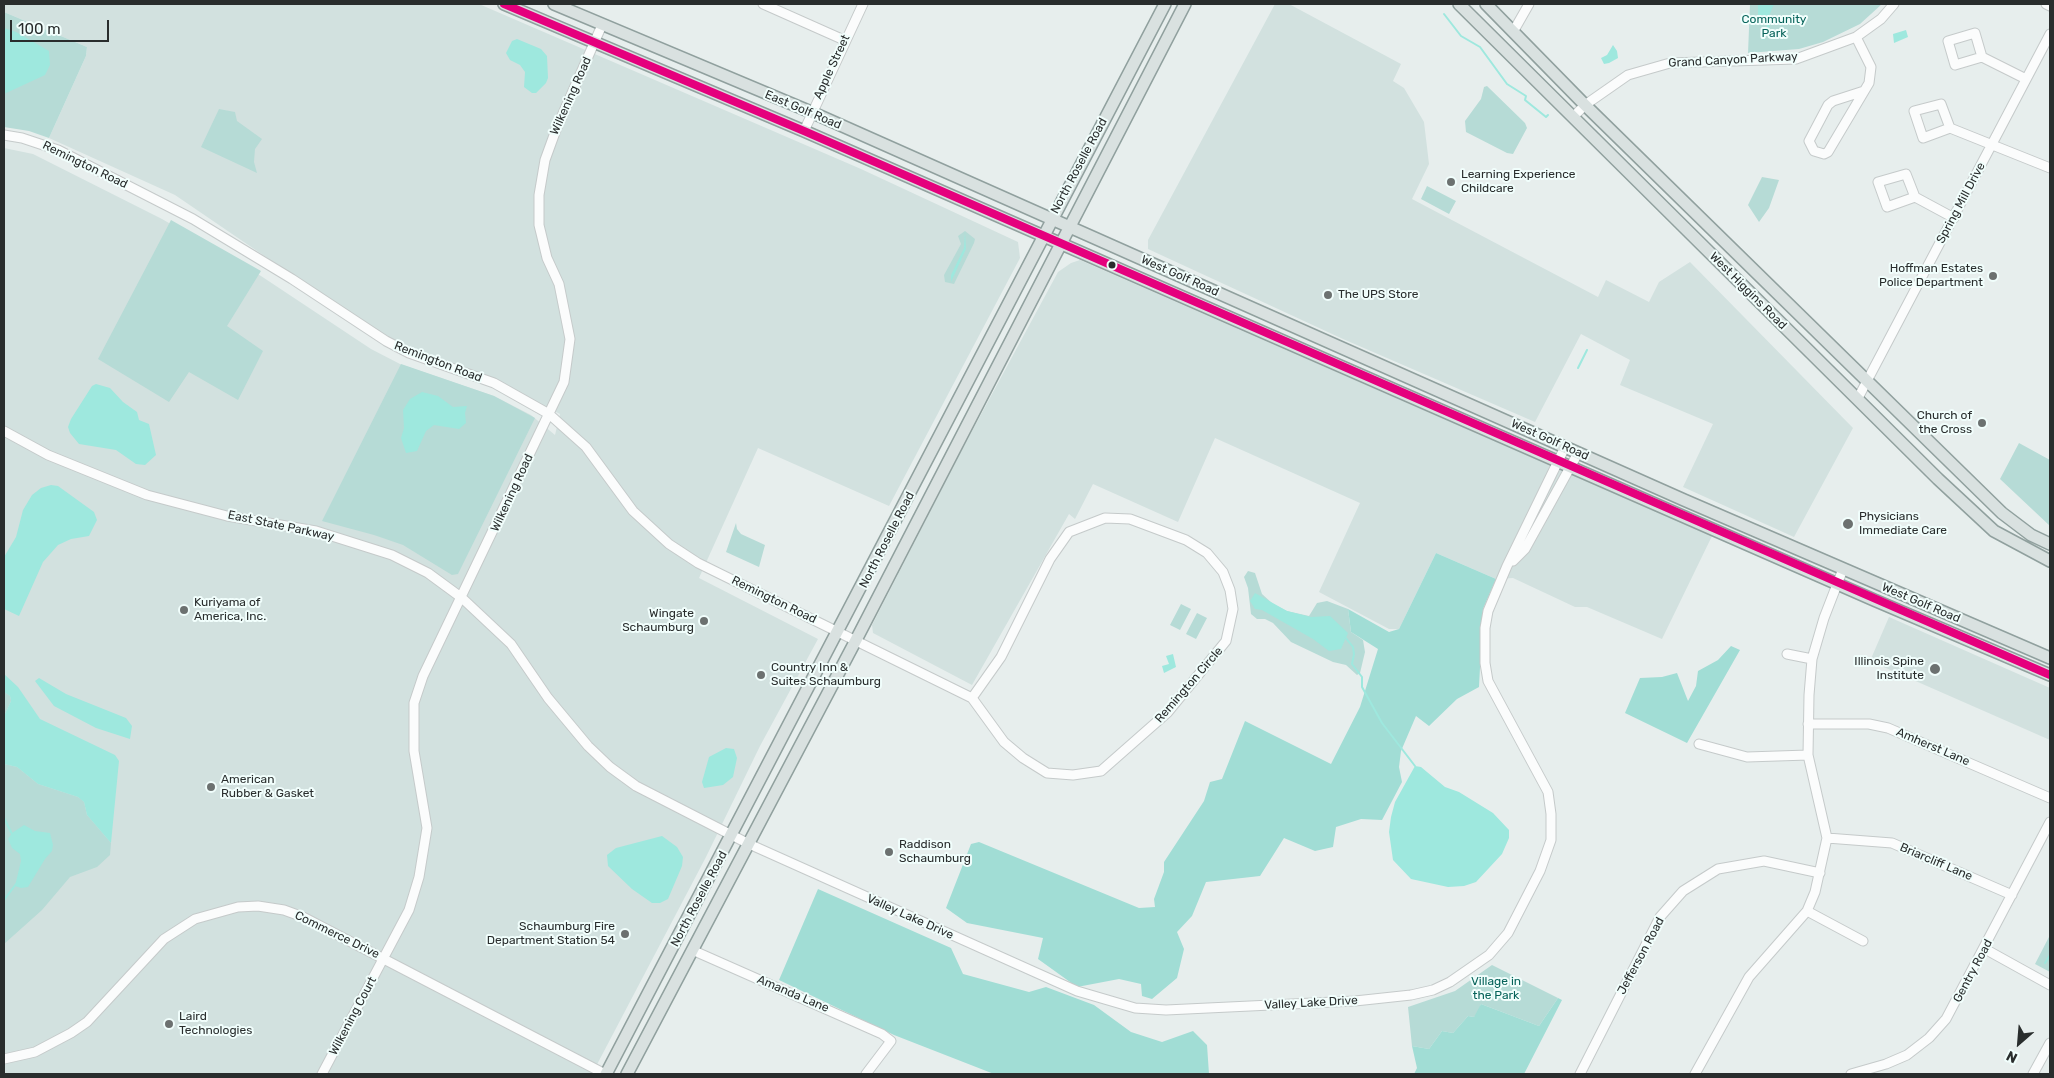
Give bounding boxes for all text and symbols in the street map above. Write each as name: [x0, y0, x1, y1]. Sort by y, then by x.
scale bar: [12, 10, 111, 42]
park label: Community Park: [1742, 13, 1806, 41]
text: 100 m: [18, 20, 60, 38]
street label: Apple Street: [811, 32, 853, 102]
street label: Grand Canyon Parkway: [1668, 49, 1798, 71]
street label: Wilkening Road: [547, 55, 595, 137]
street label: East Golf Road: [763, 87, 843, 133]
street label: North Roselle Road: [1048, 116, 1110, 216]
street label: Remington Road: [40, 138, 130, 192]
street label: Spring Mill Drive: [1934, 160, 1988, 246]
place label: Learning Experience Childcare: [1461, 168, 1575, 196]
marker: Learning Experience Childcare: [1445, 176, 1457, 188]
street label: West Higgins Road: [1706, 249, 1790, 333]
street label: West Golf Road: [1139, 252, 1221, 300]
unlabelled marker: [1107, 260, 1117, 270]
place label: Hoffman Estates Police Department: [1879, 262, 1983, 290]
marker: Hoffman Estates Police Department: [1987, 270, 1999, 282]
place label: The UPS Store: [1338, 288, 1418, 302]
marker: The UPS Store: [1322, 289, 1334, 301]
street label: Remington Road: [392, 339, 484, 385]
place label: Church of the Cross: [1917, 409, 1972, 437]
street label: West Golf Road: [1509, 416, 1591, 464]
marker: Church of the Cross: [1976, 417, 1988, 429]
street label: Wilkening Road: [488, 452, 536, 534]
street label: North Roselle Road: [856, 489, 918, 591]
street label: East State Parkway: [227, 508, 335, 544]
place label: Physicians Immediate Care: [1859, 510, 1947, 538]
marker: Physicians Immediate Care: [1841, 517, 1855, 531]
street label: Remington Road: [729, 573, 819, 627]
street label: West Golf Road: [1880, 580, 1962, 626]
place label: Kuriyama of America, Inc.: [194, 596, 266, 624]
marker: Kuriyama of America, Inc.: [178, 604, 190, 616]
place label: Wingate Schaumburg: [622, 607, 694, 635]
marker: Wingate Schaumburg: [698, 615, 710, 627]
street label: Remington Circle: [1152, 644, 1226, 726]
place label: Illinois Spine Institute: [1854, 655, 1924, 683]
place label: Country Inn & Suites Schaumburg: [771, 661, 881, 689]
marker: Illinois Spine Institute: [1928, 662, 1942, 676]
marker: Country Inn & Suites Schaumburg: [755, 669, 767, 681]
street label: Amherst Lane: [1894, 725, 1972, 769]
place label: American Rubber & Gasket: [221, 773, 314, 801]
marker: American Rubber & Gasket: [205, 781, 217, 793]
place label: Raddison Schaumburg: [899, 838, 971, 866]
street label: Briarcliff Lane: [1897, 840, 1975, 884]
marker: Raddison Schaumburg: [883, 846, 895, 858]
street label: North Roselle Road: [668, 849, 730, 949]
street label: Valley Lake Drive: [864, 891, 956, 943]
street label: Commerce Drive: [292, 908, 382, 962]
street label: Jefferson Road: [1615, 915, 1667, 997]
place label: Schaumburg Fire Department Station 54: [487, 920, 615, 948]
marker: Schaumburg Fire Department Station 54: [619, 928, 631, 940]
street label: Gentry Road: [1950, 937, 1996, 1005]
street label: Amanda Lane: [755, 972, 831, 1016]
street label: Wilkening Court: [326, 974, 380, 1058]
park label: Village in the Park: [1471, 975, 1521, 1003]
street label: Valley Lake Drive: [1264, 993, 1358, 1013]
place label: Laird Technologies: [179, 1010, 252, 1038]
marker: Laird Technologies: [163, 1018, 175, 1030]
north arrow: [1994, 1018, 2044, 1068]
text: N: [2004, 1047, 2020, 1067]

